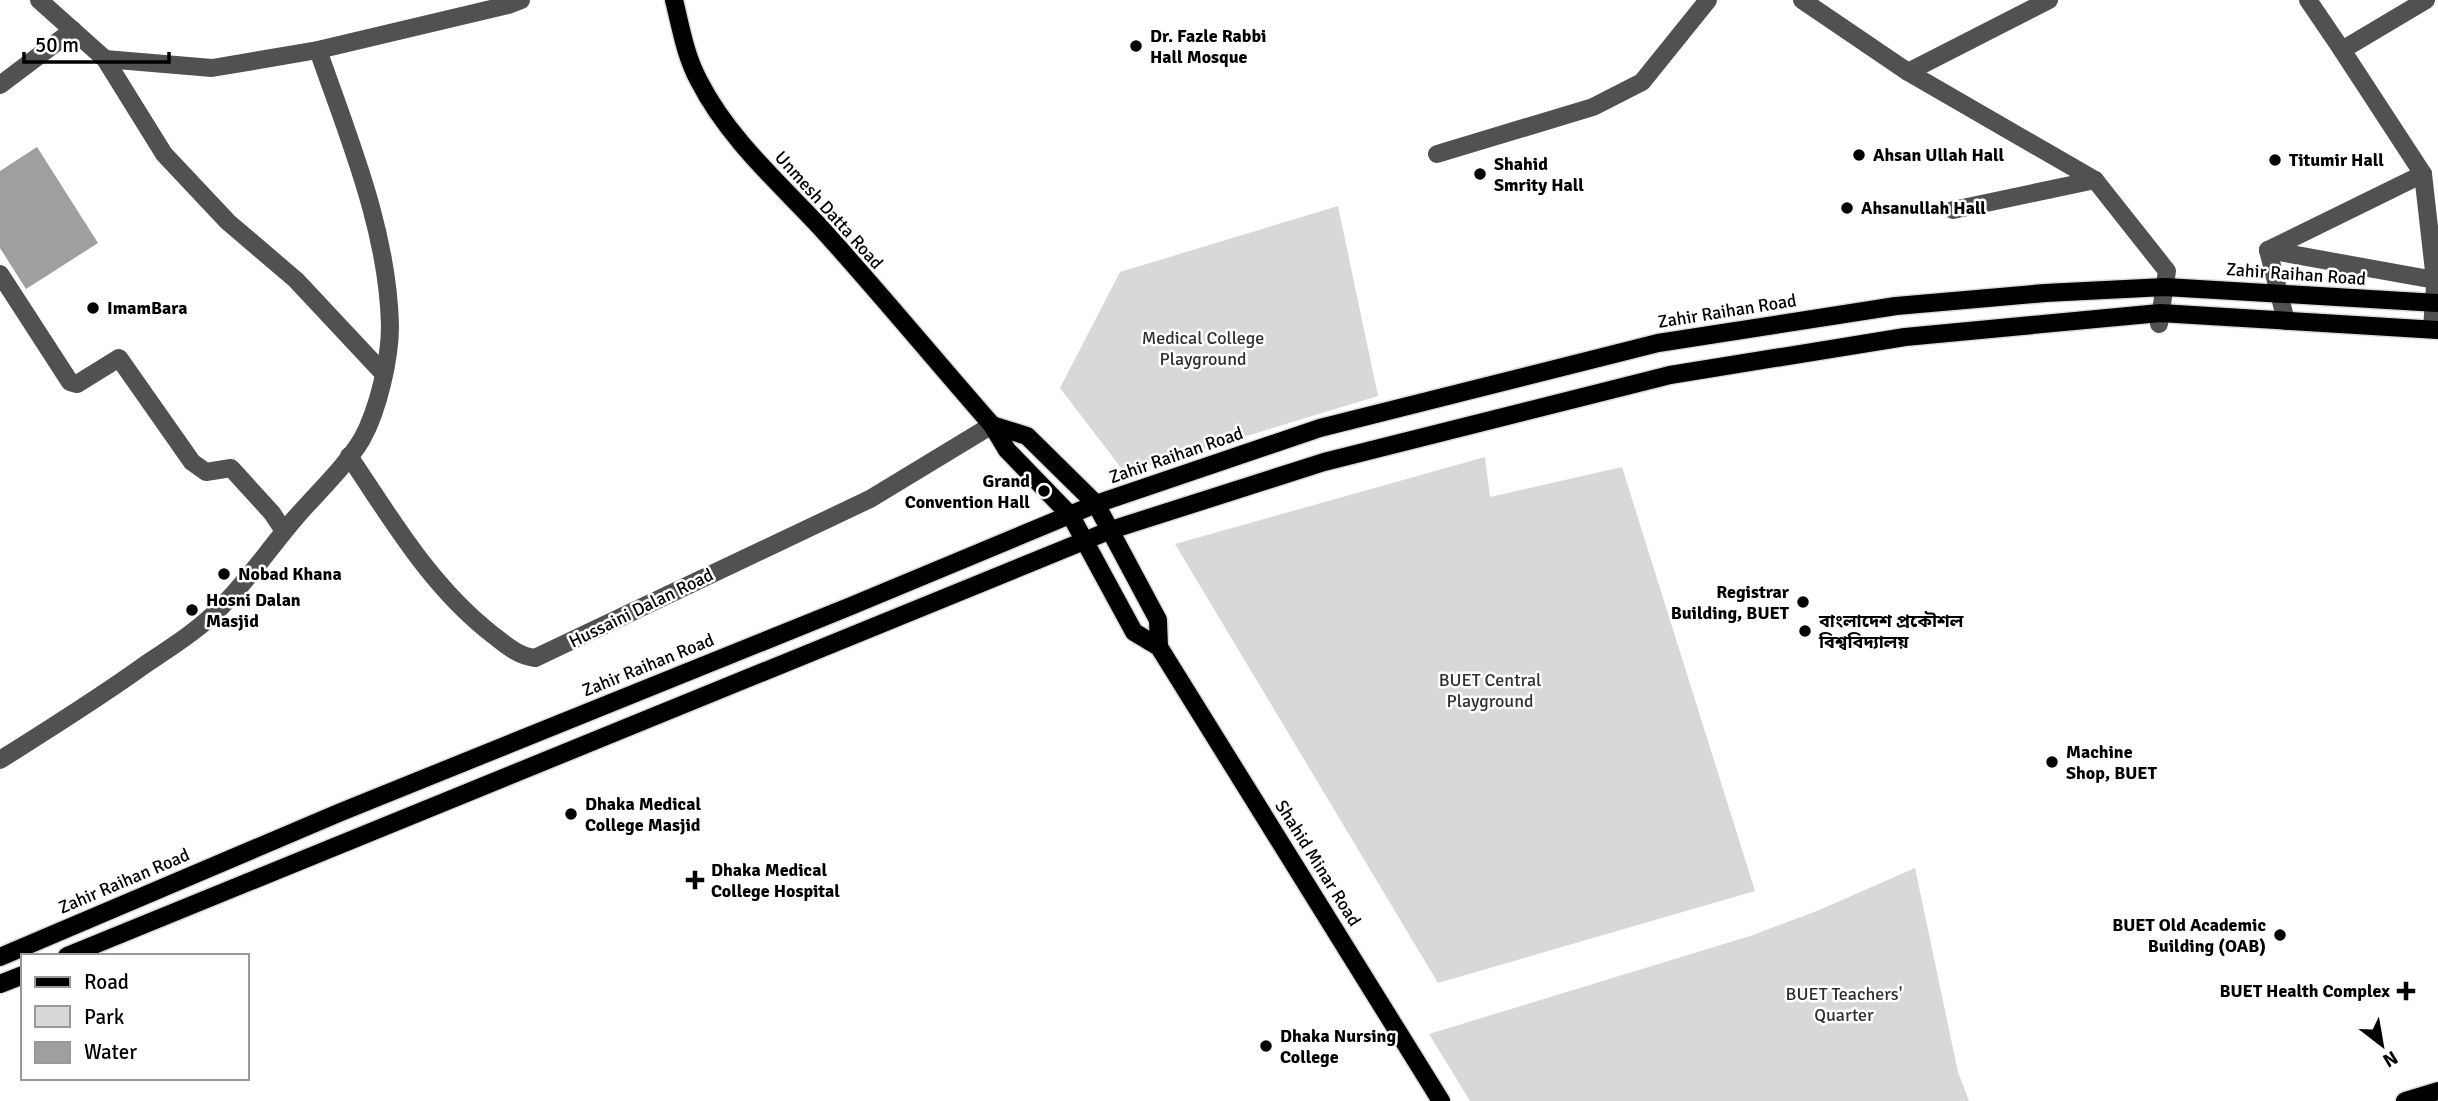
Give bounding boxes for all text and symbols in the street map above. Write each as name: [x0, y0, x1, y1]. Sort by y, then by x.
scale bar: [24, 21, 170, 65]
place label: Dr. Fazle Rabbi Hall Mosque: [1150, 25, 1266, 68]
text: 50 m: [35, 32, 79, 58]
marker: Dr. Fazle Rabbi Hall Mosque: [1128, 38, 1144, 54]
place label: Ahsan Ullah Hall: [1873, 144, 2005, 166]
street label: Unmesh Datta Road: [770, 146, 888, 274]
marker: Ahsan Ullah Hall: [1851, 147, 1867, 163]
place label: Titumir Hall: [2289, 149, 2384, 171]
marker: Titumir Hall: [2267, 152, 2283, 168]
place label: Shahid Smrity Hall: [1494, 153, 1584, 196]
marker: Shahid Smrity Hall: [1472, 166, 1488, 182]
place label: Ahsanullah Hall: [1861, 197, 1986, 219]
marker: Ahsanullah Hall: [1839, 200, 1855, 216]
street label: Zahir Raihan Road: [2225, 258, 2367, 290]
street label: Zahir Raihan Road: [1656, 289, 1798, 333]
place label: ImamBara: [107, 297, 188, 319]
marker: ImamBara: [85, 300, 101, 316]
park label: Medical College Playground: [1142, 327, 1264, 370]
street label: Zahir Raihan Road: [1106, 422, 1246, 488]
place label: Grand Convention Hall: [905, 470, 1030, 513]
marker: Grand Convention Hall: [1036, 483, 1052, 499]
place label: Nobad Khana: [238, 563, 342, 585]
street label: Hussaini Dalan Road: [565, 564, 717, 652]
marker: Nobad Khana: [216, 566, 232, 582]
place label: Registrar Building, BUET: [1671, 581, 1790, 624]
place label: Hosni Dalan Masjid: [206, 589, 301, 632]
marker: Registrar Building, BUET: [1795, 594, 1811, 610]
marker: Hosni Dalan Masjid: [184, 602, 200, 618]
place label: বাংলাদেশ প্রকৌশল বিশ্ববিদ্যালয়: [1818, 610, 1964, 653]
marker: বাংলাদেশ প্রকৌশল বিশ্ববিদ্যালয়: [1797, 623, 1813, 639]
street label: Zahir Raihan Road: [579, 629, 717, 701]
park label: BUET Central Playground: [1439, 669, 1541, 712]
place label: Machine Shop, BUET: [2066, 741, 2158, 784]
marker: Machine Shop, BUET: [2044, 754, 2060, 770]
place label: Dhaka Medical College Masjid: [585, 793, 701, 836]
street label: Shahid Minar Road: [1270, 796, 1366, 930]
marker: Dhaka Medical College Masjid: [563, 806, 579, 822]
street label: Zahir Raihan Road: [55, 843, 193, 919]
place label: Dhaka Medical College Hospital: [711, 859, 840, 902]
marker: Dhaka Medical College Hospital: [685, 870, 705, 890]
place label: BUET Old Academic Building (OAB): [2112, 914, 2266, 957]
marker: BUET Old Academic Building (OAB): [2272, 927, 2288, 943]
legend: [21, 954, 248, 1080]
text: Road: [84, 969, 129, 995]
place label: BUET Health Complex: [2219, 980, 2390, 1002]
marker: BUET Health Complex: [2396, 981, 2416, 1001]
park label: BUET Teachers' Quarter: [1786, 983, 1902, 1026]
text: Park: [84, 1004, 125, 1030]
north arrow: [2347, 1010, 2417, 1080]
place label: Dhaka Nursing College: [1280, 1025, 1396, 1068]
marker: Dhaka Nursing College: [1258, 1038, 1274, 1054]
text: Water: [84, 1039, 137, 1065]
text: N: [2378, 1045, 2402, 1072]

